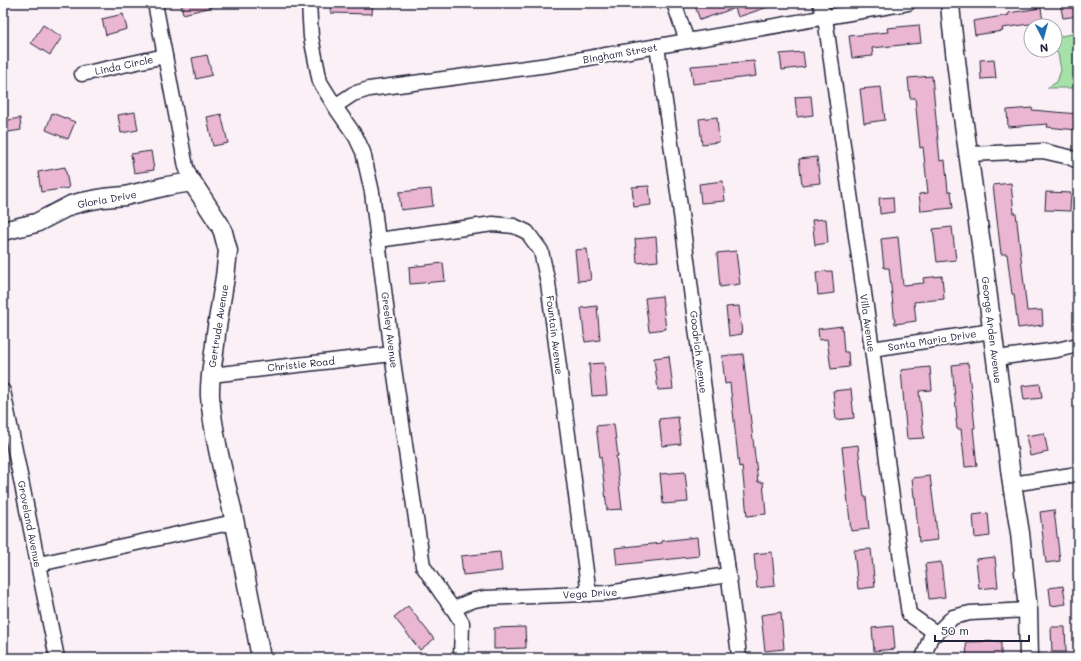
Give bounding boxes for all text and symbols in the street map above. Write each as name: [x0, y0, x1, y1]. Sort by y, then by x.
north arrow: [1023, 18, 1063, 58]
street label: Bingham Street: [582, 40, 658, 66]
text: N: [1039, 41, 1049, 56]
street label: Linda Circle: [93, 52, 155, 78]
street label: Gloria Drive: [76, 187, 138, 211]
street label: George Arden Avenue: [978, 276, 1006, 384]
street label: Gertrude Avenue: [205, 283, 231, 369]
street label: Greeley Avenue: [378, 291, 402, 369]
street label: Villa Avenue: [857, 293, 879, 353]
street label: Fountain Avenue: [543, 295, 567, 375]
street label: Goodrich Avenue: [687, 310, 711, 394]
street label: Santa Maria Drive: [887, 326, 977, 354]
street label: Christie Road: [267, 354, 335, 374]
street label: Groveland Avenue: [15, 479, 45, 569]
street label: Vega Drive: [563, 585, 617, 601]
scale bar: [935, 617, 1029, 643]
text: 50 m: [941, 622, 969, 638]

